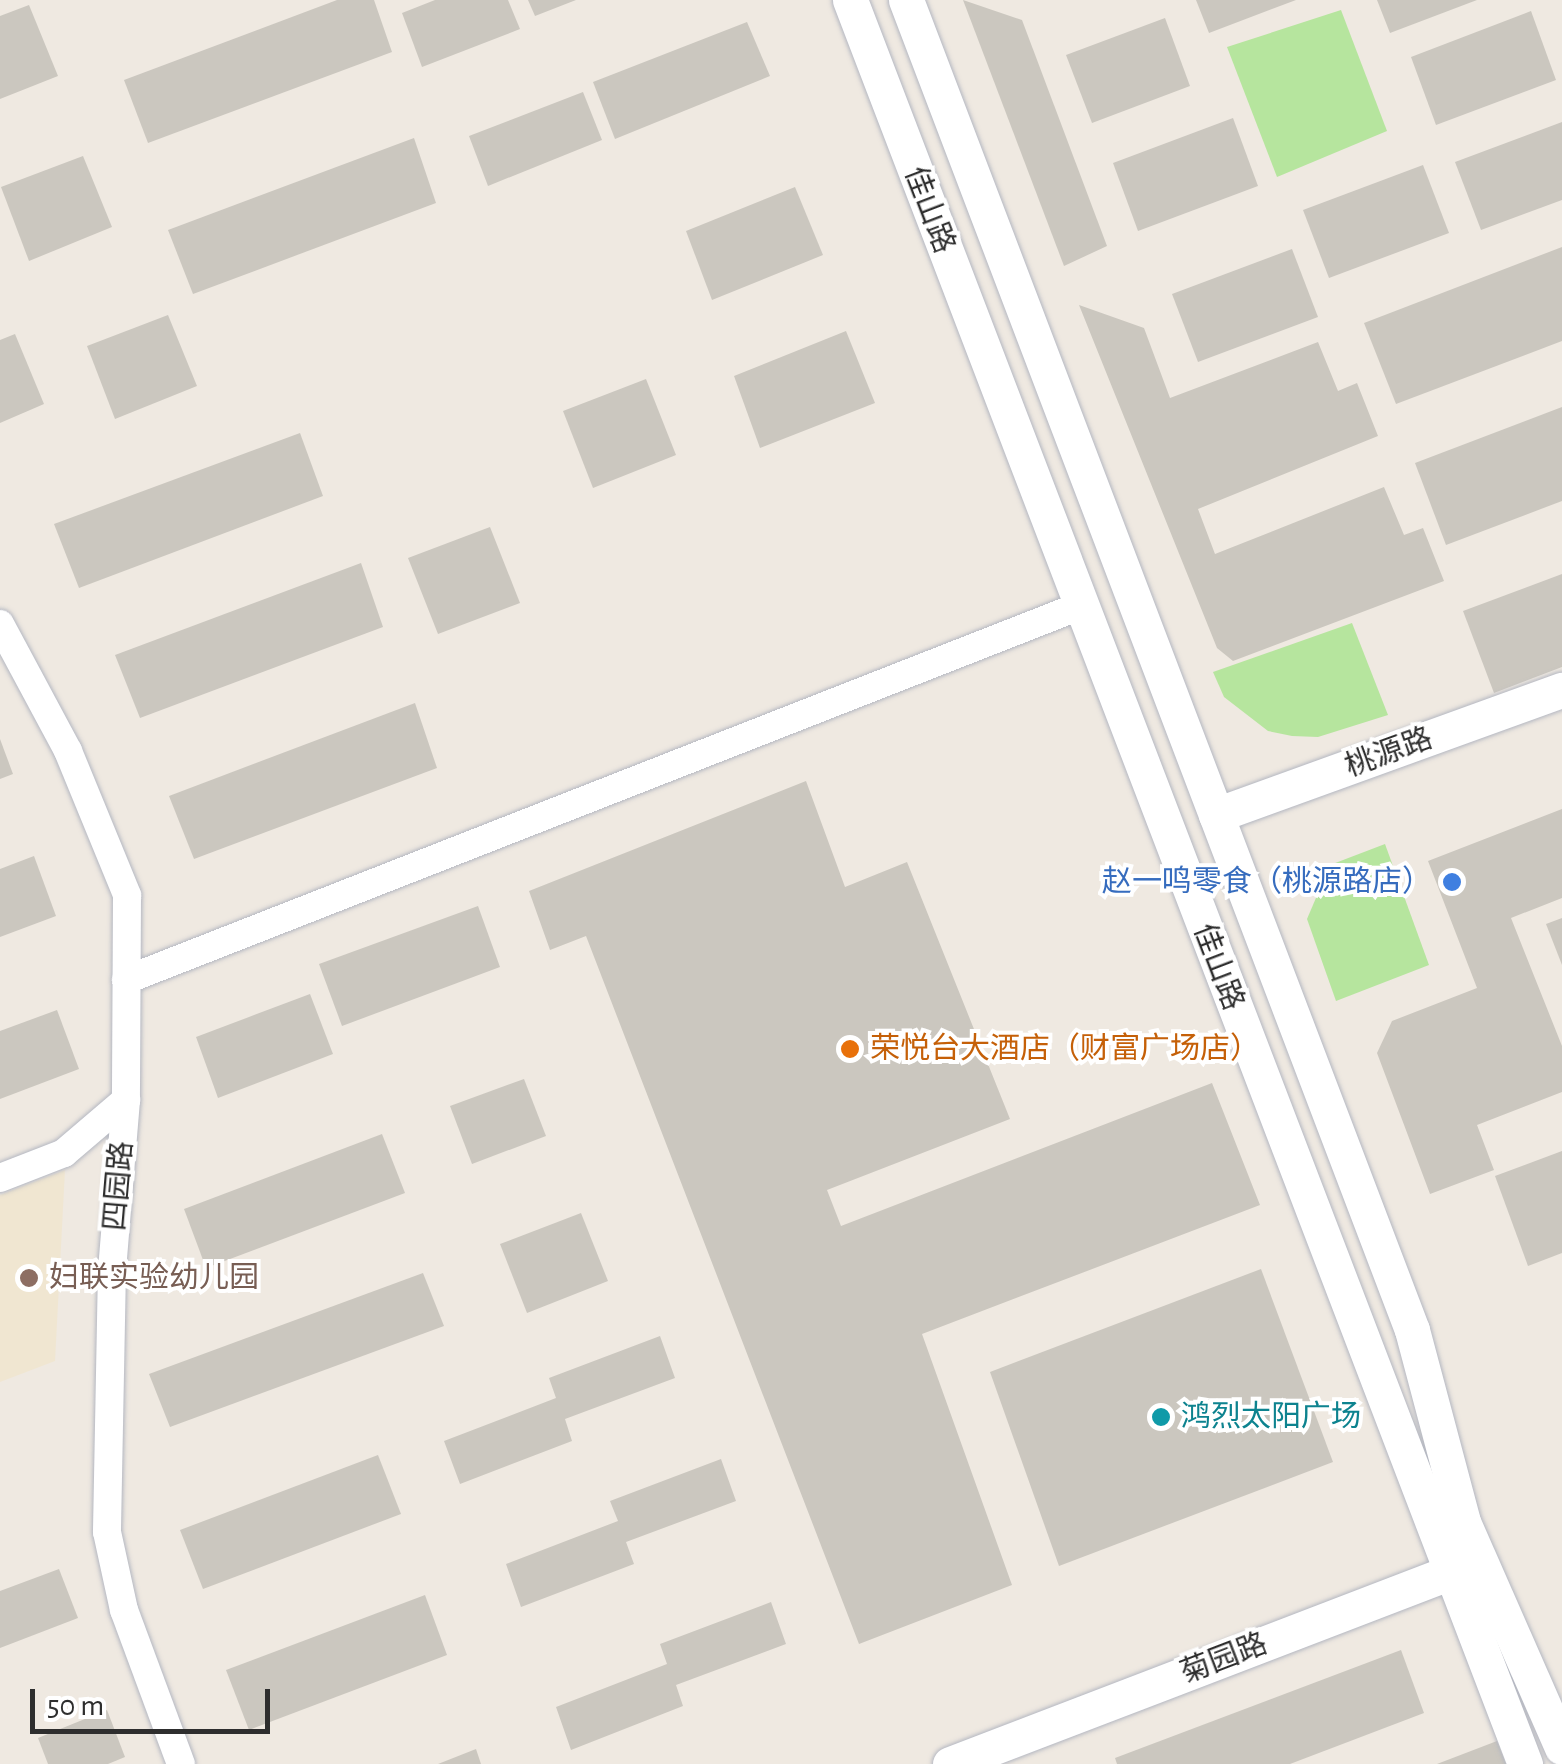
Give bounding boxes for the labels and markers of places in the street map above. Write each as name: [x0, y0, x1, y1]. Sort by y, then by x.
place label: 赵一鸣零食（桃源路店）: [1102, 864, 1432, 900]
marker: 赵一鸣零食（桃源路店）: [1441, 871, 1463, 893]
place label: 荣悦台大酒店（财富广场店）: [870, 1031, 1260, 1067]
marker: 荣悦台大酒店（财富广场店）: [839, 1038, 861, 1060]
place label: 妇联实验幼儿园: [49, 1260, 259, 1296]
marker: 妇联实验幼儿园: [18, 1267, 40, 1289]
place label: 鸿烈太阳广场: [1181, 1399, 1361, 1435]
marker: 鸿烈太阳广场: [1150, 1406, 1172, 1428]

